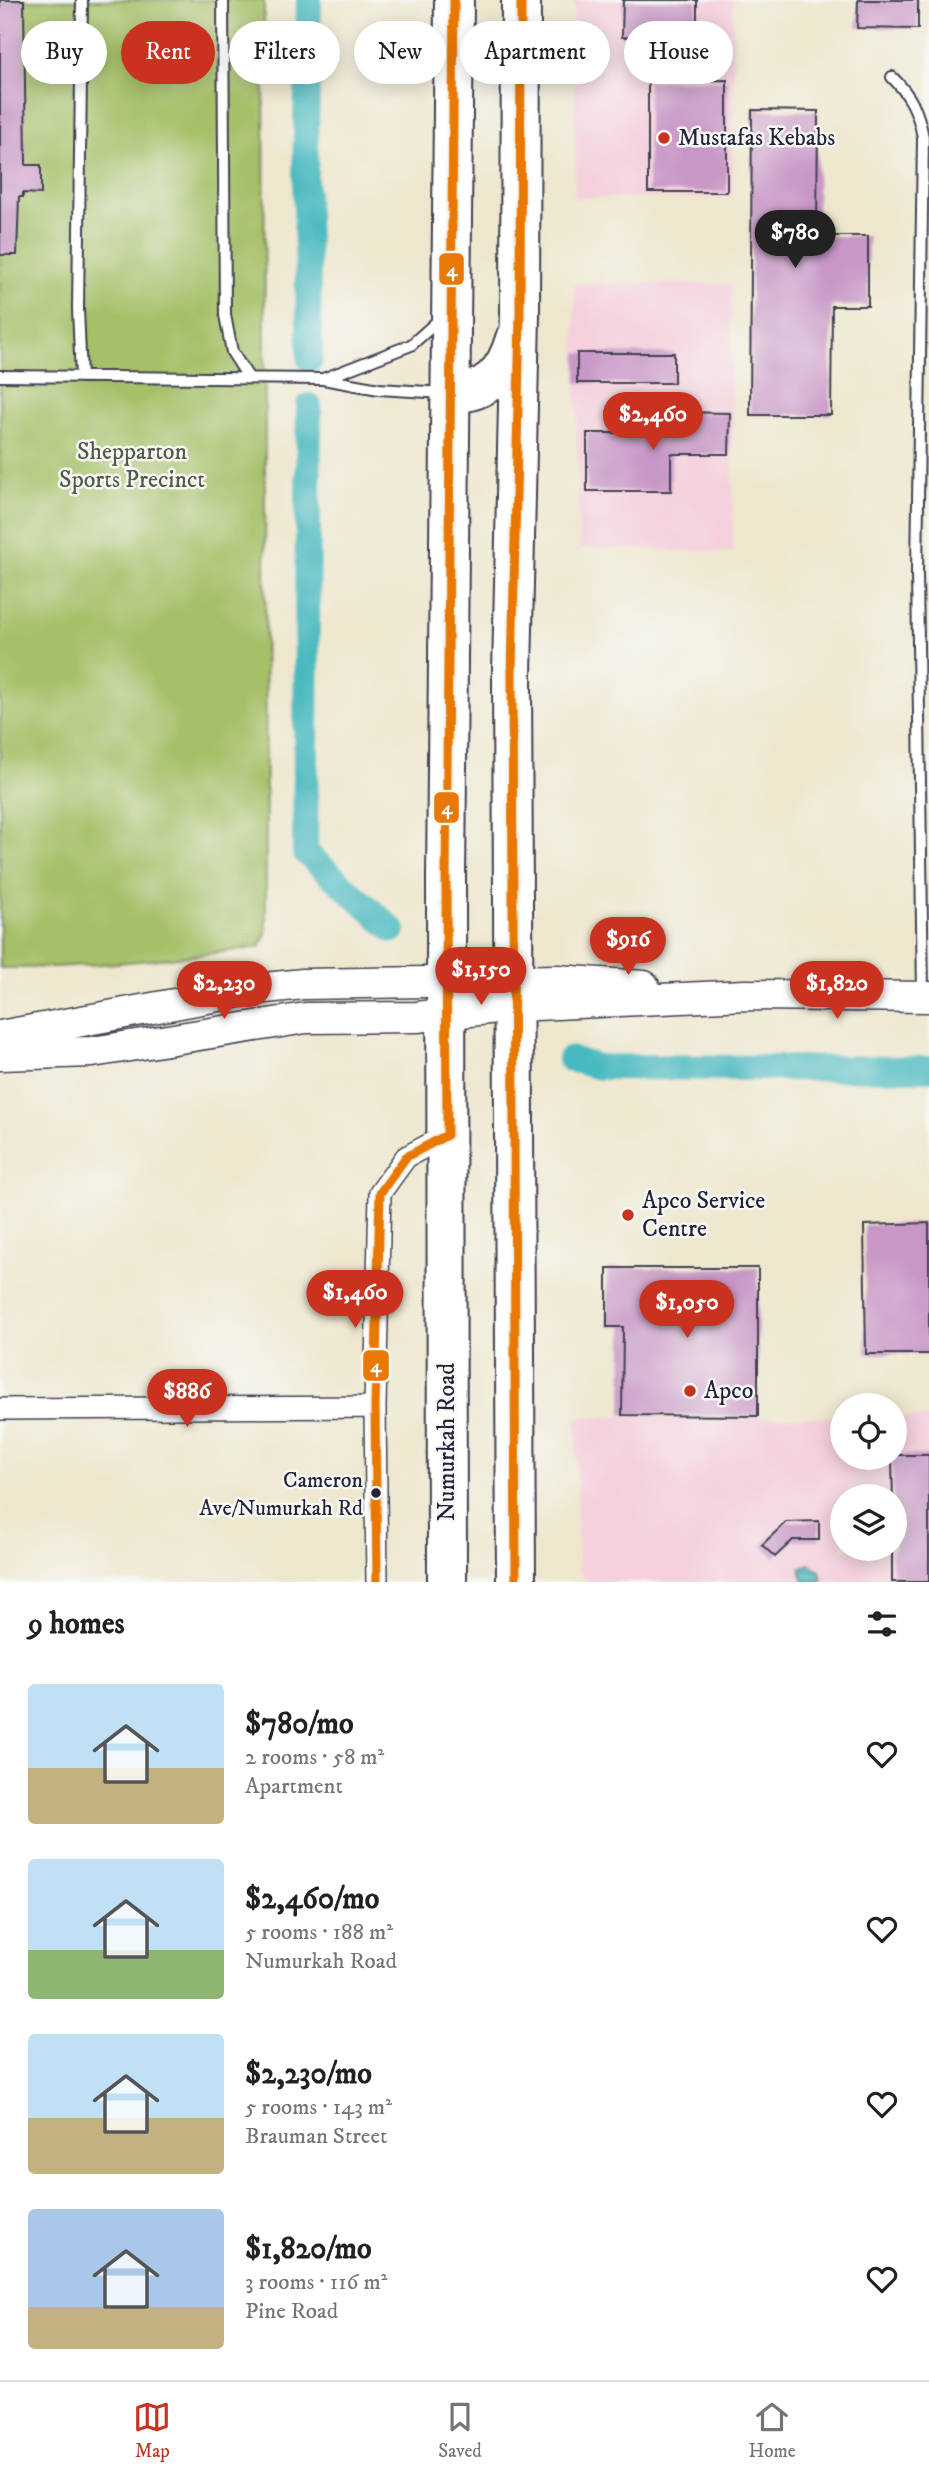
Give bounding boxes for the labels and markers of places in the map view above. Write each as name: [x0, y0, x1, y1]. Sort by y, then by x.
place label: Mustafas Kebabs: [678, 123, 835, 153]
marker: Mustafas Kebabs: [656, 130, 672, 146]
pin: $780: [754, 210, 836, 270]
pin: $2,460: [596, 392, 710, 452]
pin: $916: [587, 918, 669, 977]
pin: $1,150: [424, 948, 538, 1007]
pin: $2,230: [167, 962, 281, 1021]
pin: $1,820: [780, 962, 894, 1021]
place label: Apco Service Centre: [642, 1186, 765, 1244]
marker: Apco Service Centre: [620, 1207, 636, 1223]
pin: $1,460: [298, 1270, 412, 1330]
pin: $1,050: [630, 1280, 744, 1340]
pin: $886: [146, 1370, 228, 1429]
place label: Apco: [704, 1376, 753, 1406]
marker: Apco: [682, 1383, 698, 1399]
place label: Cameron Ave/Numurkah Rd: [199, 1467, 364, 1522]
marker: Cameron Ave/Numurkah Rd: [369, 1486, 383, 1500]

